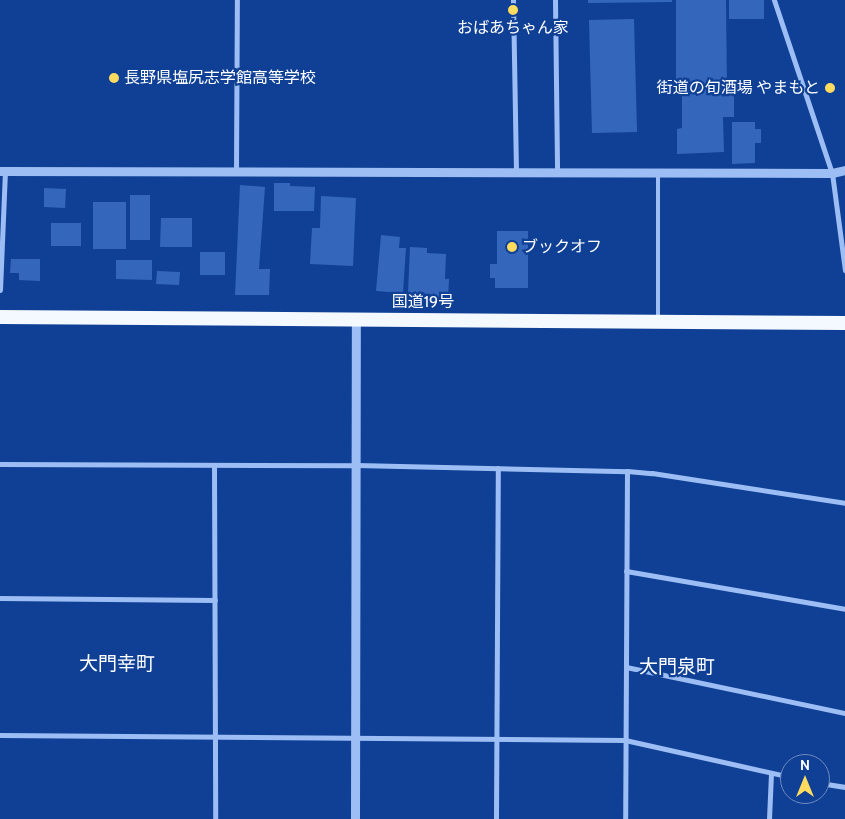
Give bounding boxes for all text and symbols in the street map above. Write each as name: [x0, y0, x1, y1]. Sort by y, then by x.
marker: おばあちゃん家: [507, 4, 519, 16]
place label: おばあちゃん家: [457, 18, 569, 38]
place label: 長野県塩尻志学館高等学校: [124, 68, 316, 88]
marker: 長野県塩尻志学館高等学校: [108, 72, 120, 84]
place label: 街道の旬酒場 やまもと: [656, 78, 820, 98]
marker: 街道の旬酒場 やまもと: [824, 82, 836, 94]
place label: ブックオフ: [522, 237, 602, 257]
marker: ブックオフ: [506, 241, 518, 253]
street label: 国道19号: [392, 292, 454, 312]
district label: 大門幸町: [79, 653, 155, 675]
district label: 大門泉町: [639, 656, 715, 678]
north arrow: [780, 754, 830, 804]
text: N: [800, 756, 810, 774]

